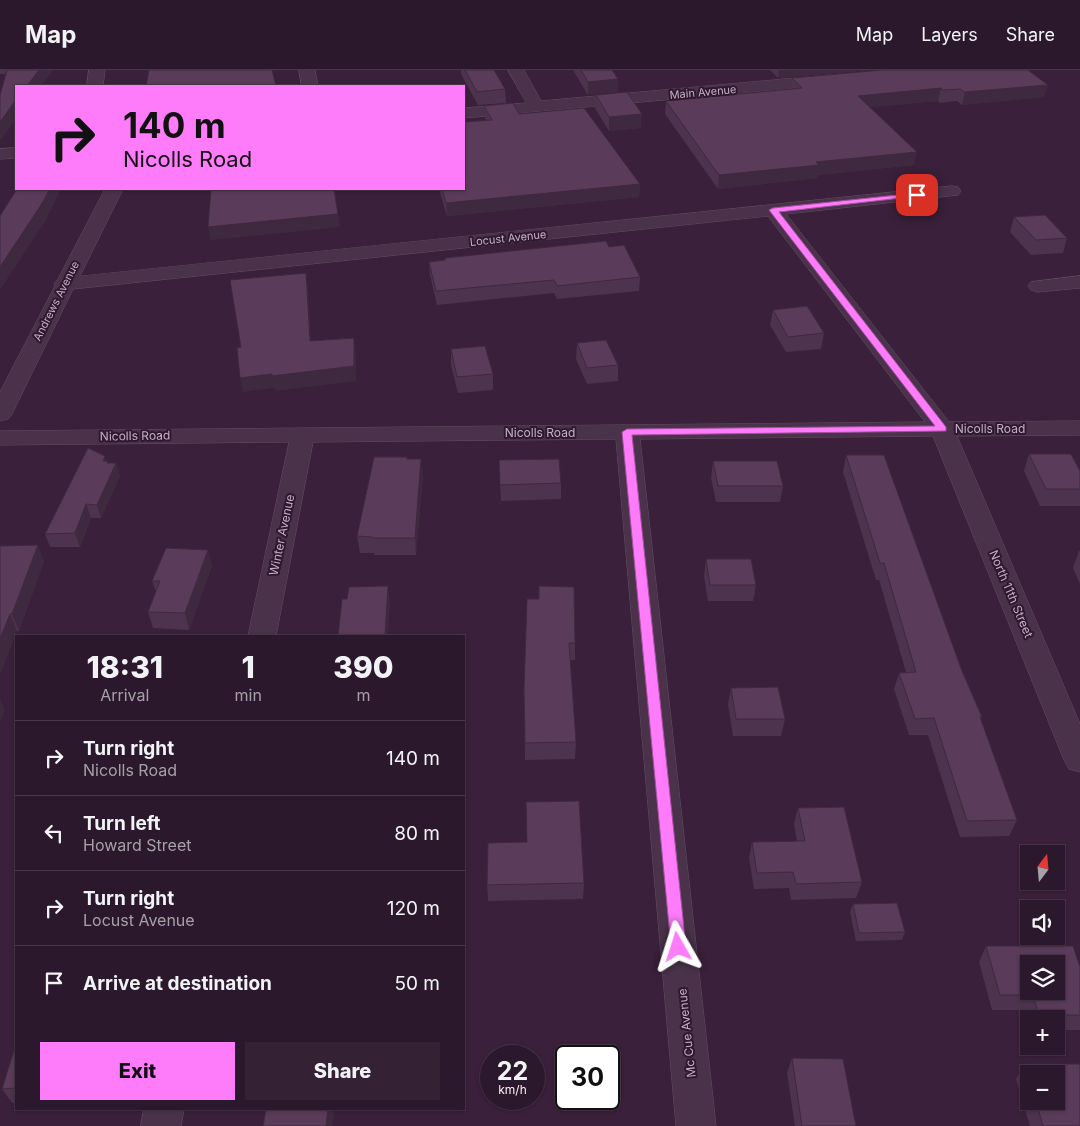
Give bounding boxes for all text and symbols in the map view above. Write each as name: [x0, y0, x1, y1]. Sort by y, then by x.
text: Map: [25, 20, 76, 49]
text: Map: [856, 24, 893, 45]
text: Layers: [921, 24, 978, 45]
text: Share: [1006, 24, 1055, 45]
street label: Main Avenue: [669, 82, 737, 102]
text: 140 m: [123, 104, 226, 146]
icon: right: [40, 105, 105, 170]
text: Nicolls Road: [123, 146, 252, 172]
pin: [896, 174, 938, 216]
icon: arrive: [903, 181, 931, 209]
street label: Locust Avenue: [469, 227, 547, 249]
street label: Andrews Avenue: [30, 259, 82, 343]
street label: Nicolls Road: [955, 421, 1025, 436]
street label: Nicolls Road: [505, 425, 575, 440]
street label: Nicolls Road: [100, 427, 170, 444]
street label: Winter Avenue: [266, 493, 297, 577]
street label: North 11th Street: [986, 548, 1037, 640]
text: 18:31: [86, 649, 163, 685]
text: 1: [242, 649, 255, 685]
text: 390: [333, 649, 394, 685]
text: Arrival: [100, 685, 149, 705]
text: min: [235, 685, 262, 705]
text: m: [356, 685, 370, 705]
text: Turn right: [83, 737, 174, 760]
icon: right: [40, 744, 68, 772]
text: 140 m: [386, 747, 440, 770]
text: Nicolls Road: [83, 760, 177, 780]
text: Turn left: [83, 812, 161, 835]
icon: left: [40, 819, 68, 847]
text: 80 m: [394, 822, 440, 845]
text: Howard Street: [83, 835, 191, 855]
north arrow: [1020, 845, 1065, 890]
map controls: [1020, 845, 1065, 1110]
text: Turn right: [83, 887, 174, 910]
icon: right: [40, 894, 68, 922]
text: 120 m: [387, 897, 440, 920]
button: sound: [1020, 900, 1065, 945]
text: Locust Avenue: [83, 910, 195, 930]
position arrow: [651, 920, 703, 972]
button: layers: [1020, 955, 1065, 1000]
icon: arrive: [40, 969, 68, 997]
text: Arrive at destination: [83, 972, 272, 995]
text: 50 m: [394, 972, 440, 995]
street label: Mc Cue Avenue: [674, 988, 699, 1078]
button: +: [1020, 1010, 1065, 1055]
button: Exit: [40, 1042, 235, 1100]
button: Share: [245, 1042, 440, 1100]
speed limit sign: 30: [555, 1045, 620, 1110]
text: 22: [497, 1056, 528, 1086]
button: −: [1020, 1065, 1065, 1110]
text: km/h: [498, 1082, 527, 1097]

